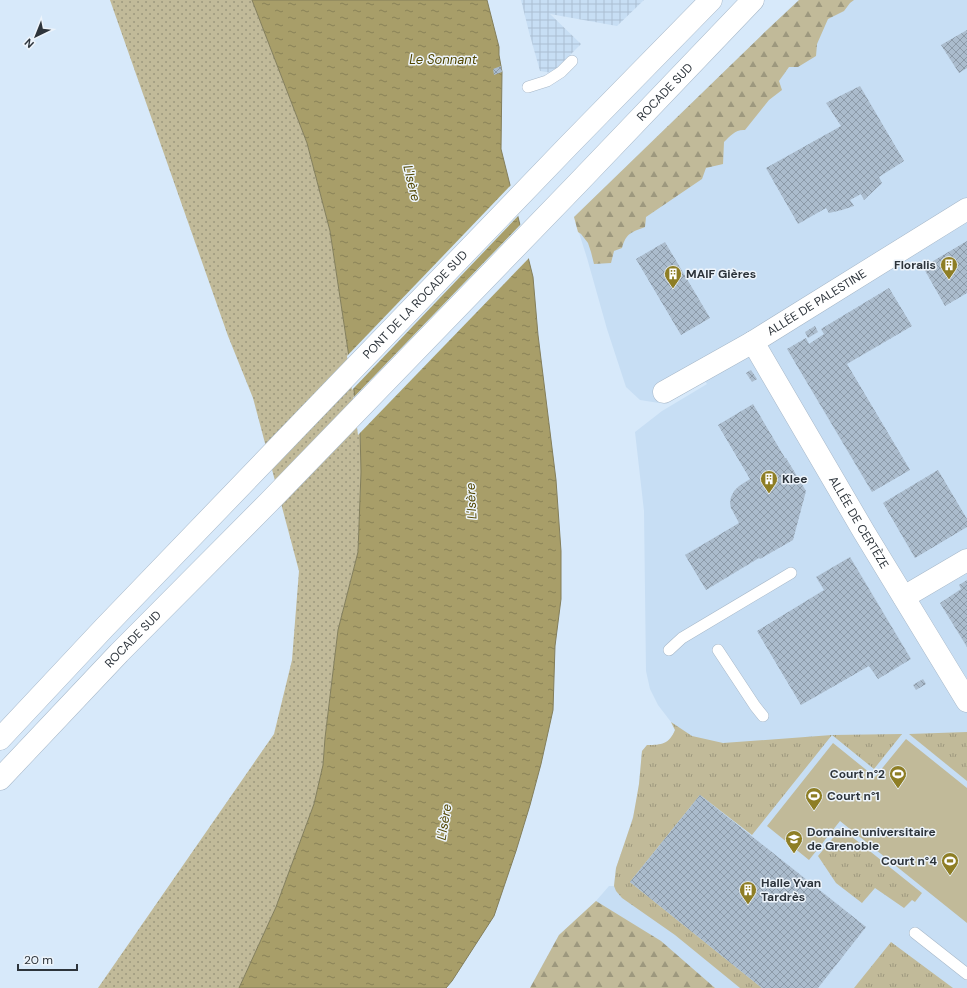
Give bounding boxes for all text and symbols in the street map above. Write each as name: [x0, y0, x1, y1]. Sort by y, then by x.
north arrow: [16, 16, 56, 56]
text: N: [21, 35, 37, 51]
water label: Le Sonnant: [409, 51, 478, 68]
street label: ROCADE SUD: [633, 60, 696, 124]
water label: L'Isère: [399, 163, 425, 203]
street label: PONT DE LA ROCADE SUD: [359, 247, 471, 362]
building icon: Floralis: [939, 255, 959, 280]
place label: Floralis: [894, 257, 936, 273]
building icon: MAIF Gières: [663, 264, 683, 289]
street label: ALLÉE DE PALESTINE: [764, 265, 869, 339]
place label: MAIF Gières: [686, 266, 756, 282]
building icon: Klee: [759, 469, 779, 494]
place label: Klee: [782, 471, 808, 487]
street label: ALLÉE DE CERTÈZE: [825, 473, 893, 572]
water label: L'Isère: [462, 482, 480, 520]
street label: ROCADE SUD: [101, 607, 165, 671]
sports icon: Court n°2: [888, 764, 908, 789]
place label: Court n°2: [830, 766, 885, 782]
sports icon: Court n°1: [804, 786, 824, 811]
place label: Court n°1: [827, 788, 880, 804]
water label: L'Isère: [433, 803, 455, 841]
place label: Domaine universitaire de Grenoble: [807, 824, 936, 854]
school or university icon: Domaine universitaire de Grenoble: [784, 829, 804, 854]
sports icon: Court n°4: [940, 851, 960, 876]
place label: Court n°4: [881, 853, 937, 869]
place label: Halle Yvan Tardrès: [761, 875, 821, 905]
building icon: Halle Yvan Tardrès: [738, 880, 758, 905]
scale bar: [18, 946, 77, 972]
text: 20 m: [24, 952, 53, 968]

